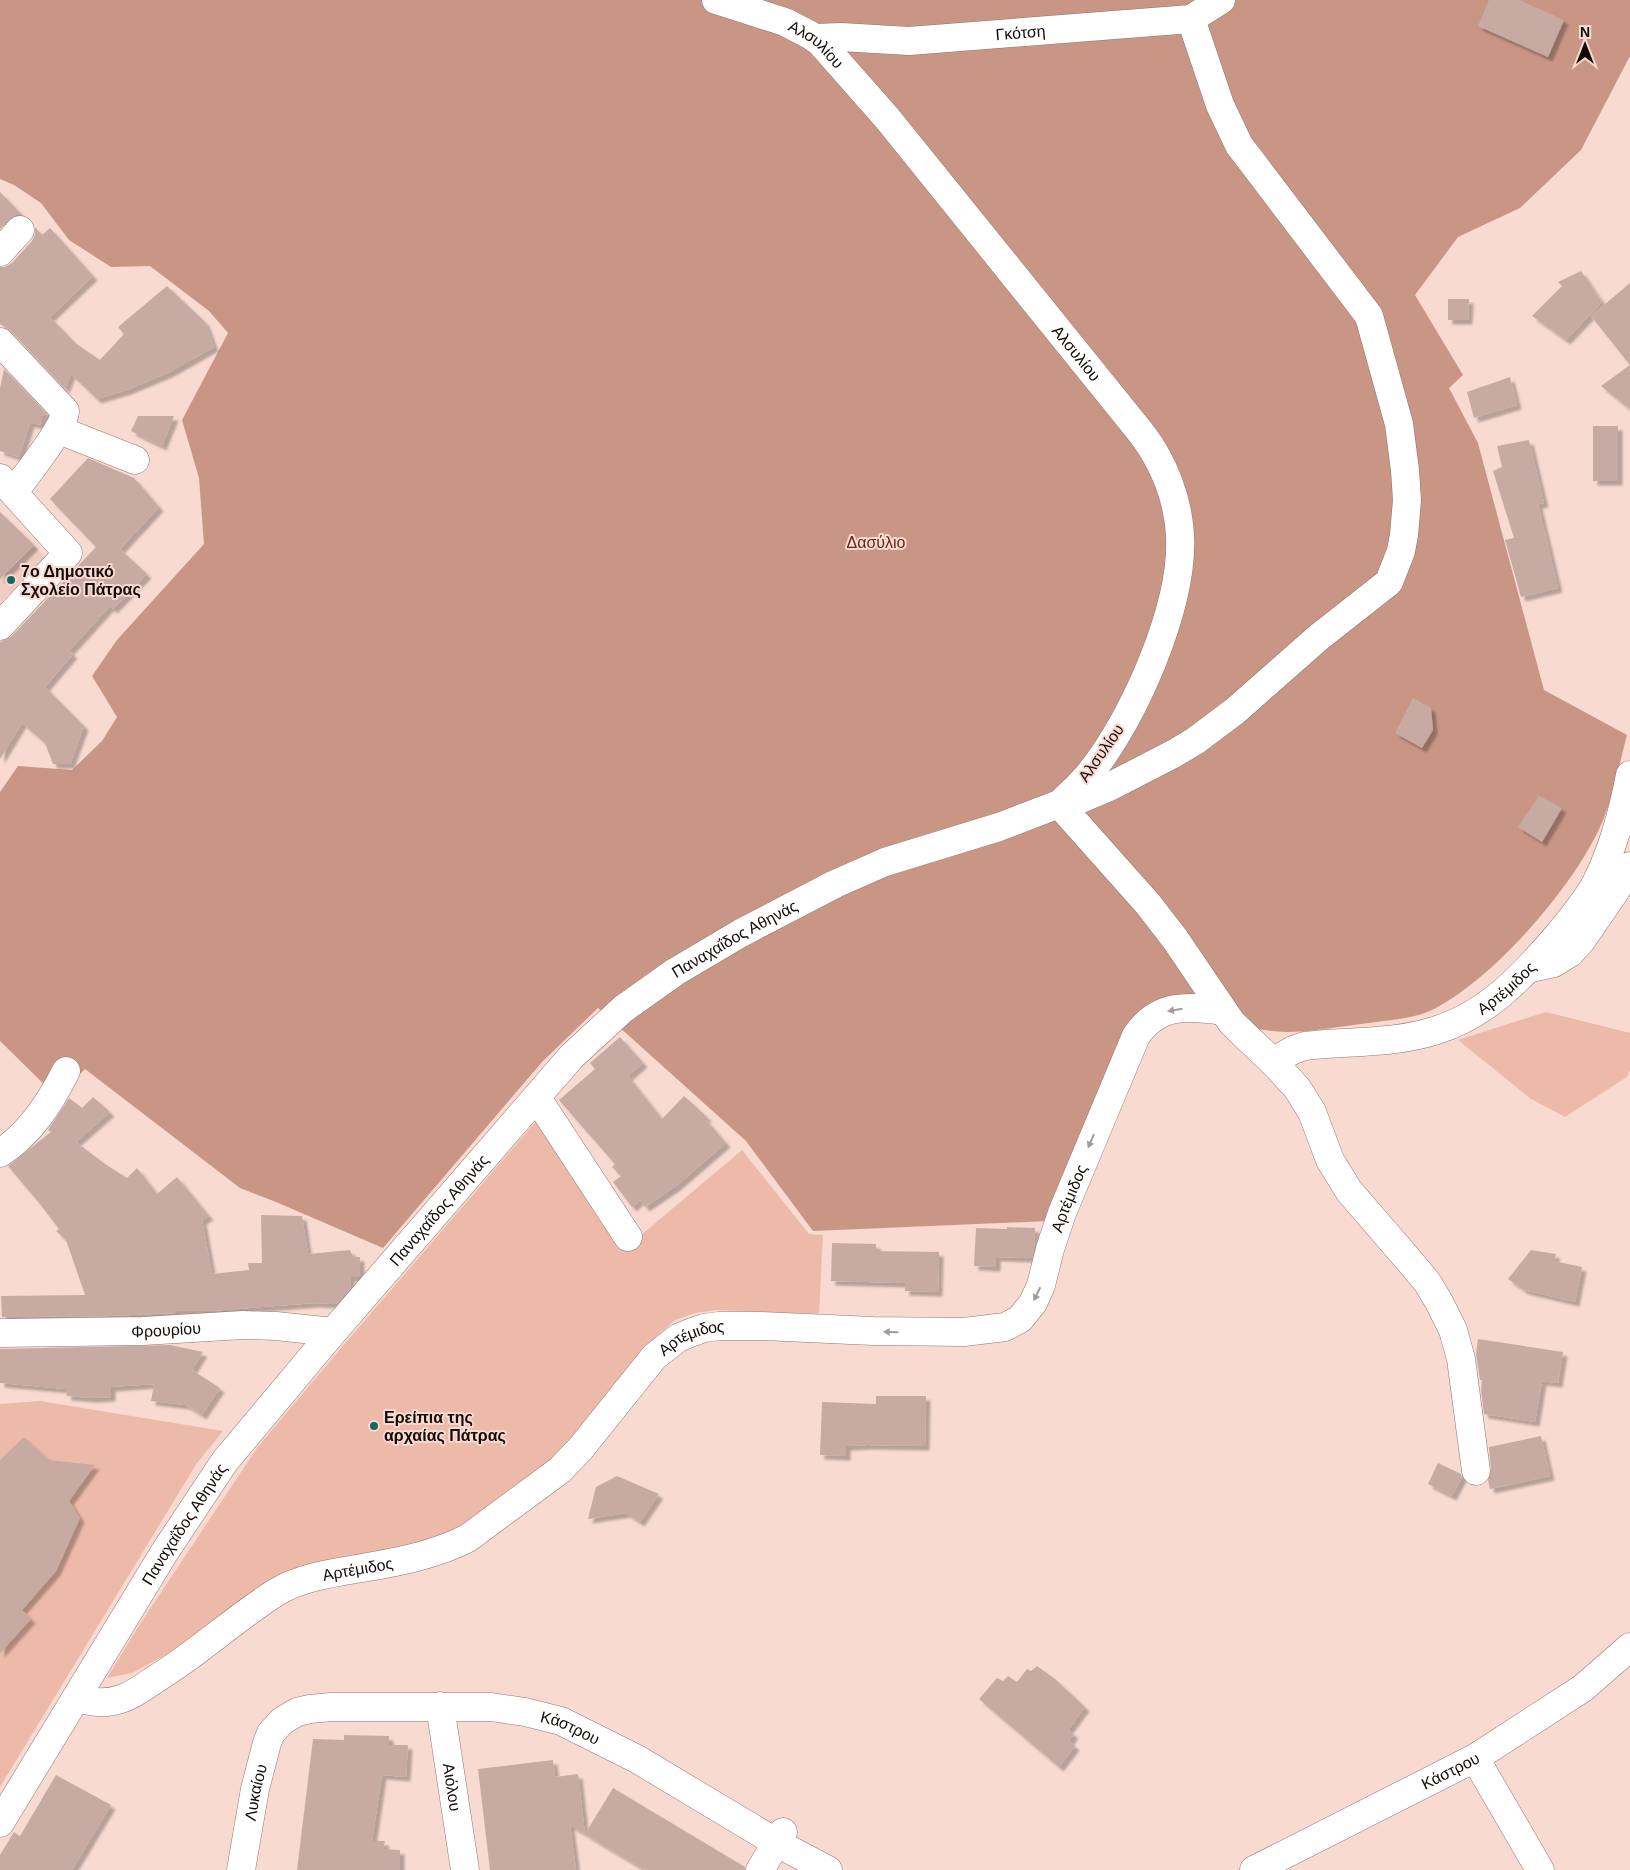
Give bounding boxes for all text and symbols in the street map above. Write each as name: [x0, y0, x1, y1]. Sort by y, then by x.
street label: Αλσυλίου: [786, 17, 847, 71]
north arrow: [1560, 20, 1610, 70]
street label: Γκότση: [995, 22, 1046, 43]
text: N: [1580, 24, 1590, 40]
street label: Αλσυλίου: [1049, 322, 1104, 384]
park label: Δασύλιο: [846, 534, 906, 551]
place label: 7ο Δημοτικό Σχολείο Πάτρας: [21, 563, 141, 599]
marker: 7ο Δημοτικό Σχολείο Πάτρας: [5, 574, 17, 586]
street label: Αλσυλίου: [1075, 721, 1127, 785]
street label: Παναχαΐδος Αθηνάς: [669, 897, 800, 981]
street label: Αρτέμιδος: [1474, 958, 1539, 1017]
one-way arrow: [1166, 1006, 1182, 1014]
one-way arrow: [1087, 1134, 1095, 1148]
street label: Παναχαΐδος Αθηνάς: [386, 1151, 492, 1269]
street label: Αρτέμιδος: [1048, 1162, 1090, 1234]
one-way arrow: [1033, 1286, 1041, 1301]
street label: Αρτέμιδος: [655, 1318, 725, 1359]
street label: Φρουρίου: [131, 1319, 201, 1340]
one-way arrow: [883, 1328, 899, 1336]
place label: Ερείπια της αρχαίας Πάτρας: [384, 1409, 506, 1445]
marker: Ερείπια της αρχαίας Πάτρας: [368, 1420, 380, 1432]
street label: Παναχαΐδος Αθηνάς: [138, 1460, 230, 1588]
street label: Αρτέμιδος: [321, 1554, 395, 1583]
street label: Κάστρου: [539, 1708, 603, 1747]
street label: Κάστρου: [1418, 1749, 1482, 1792]
street label: Λυκαίου: [241, 1762, 270, 1822]
street label: Αιόλου: [440, 1762, 464, 1812]

